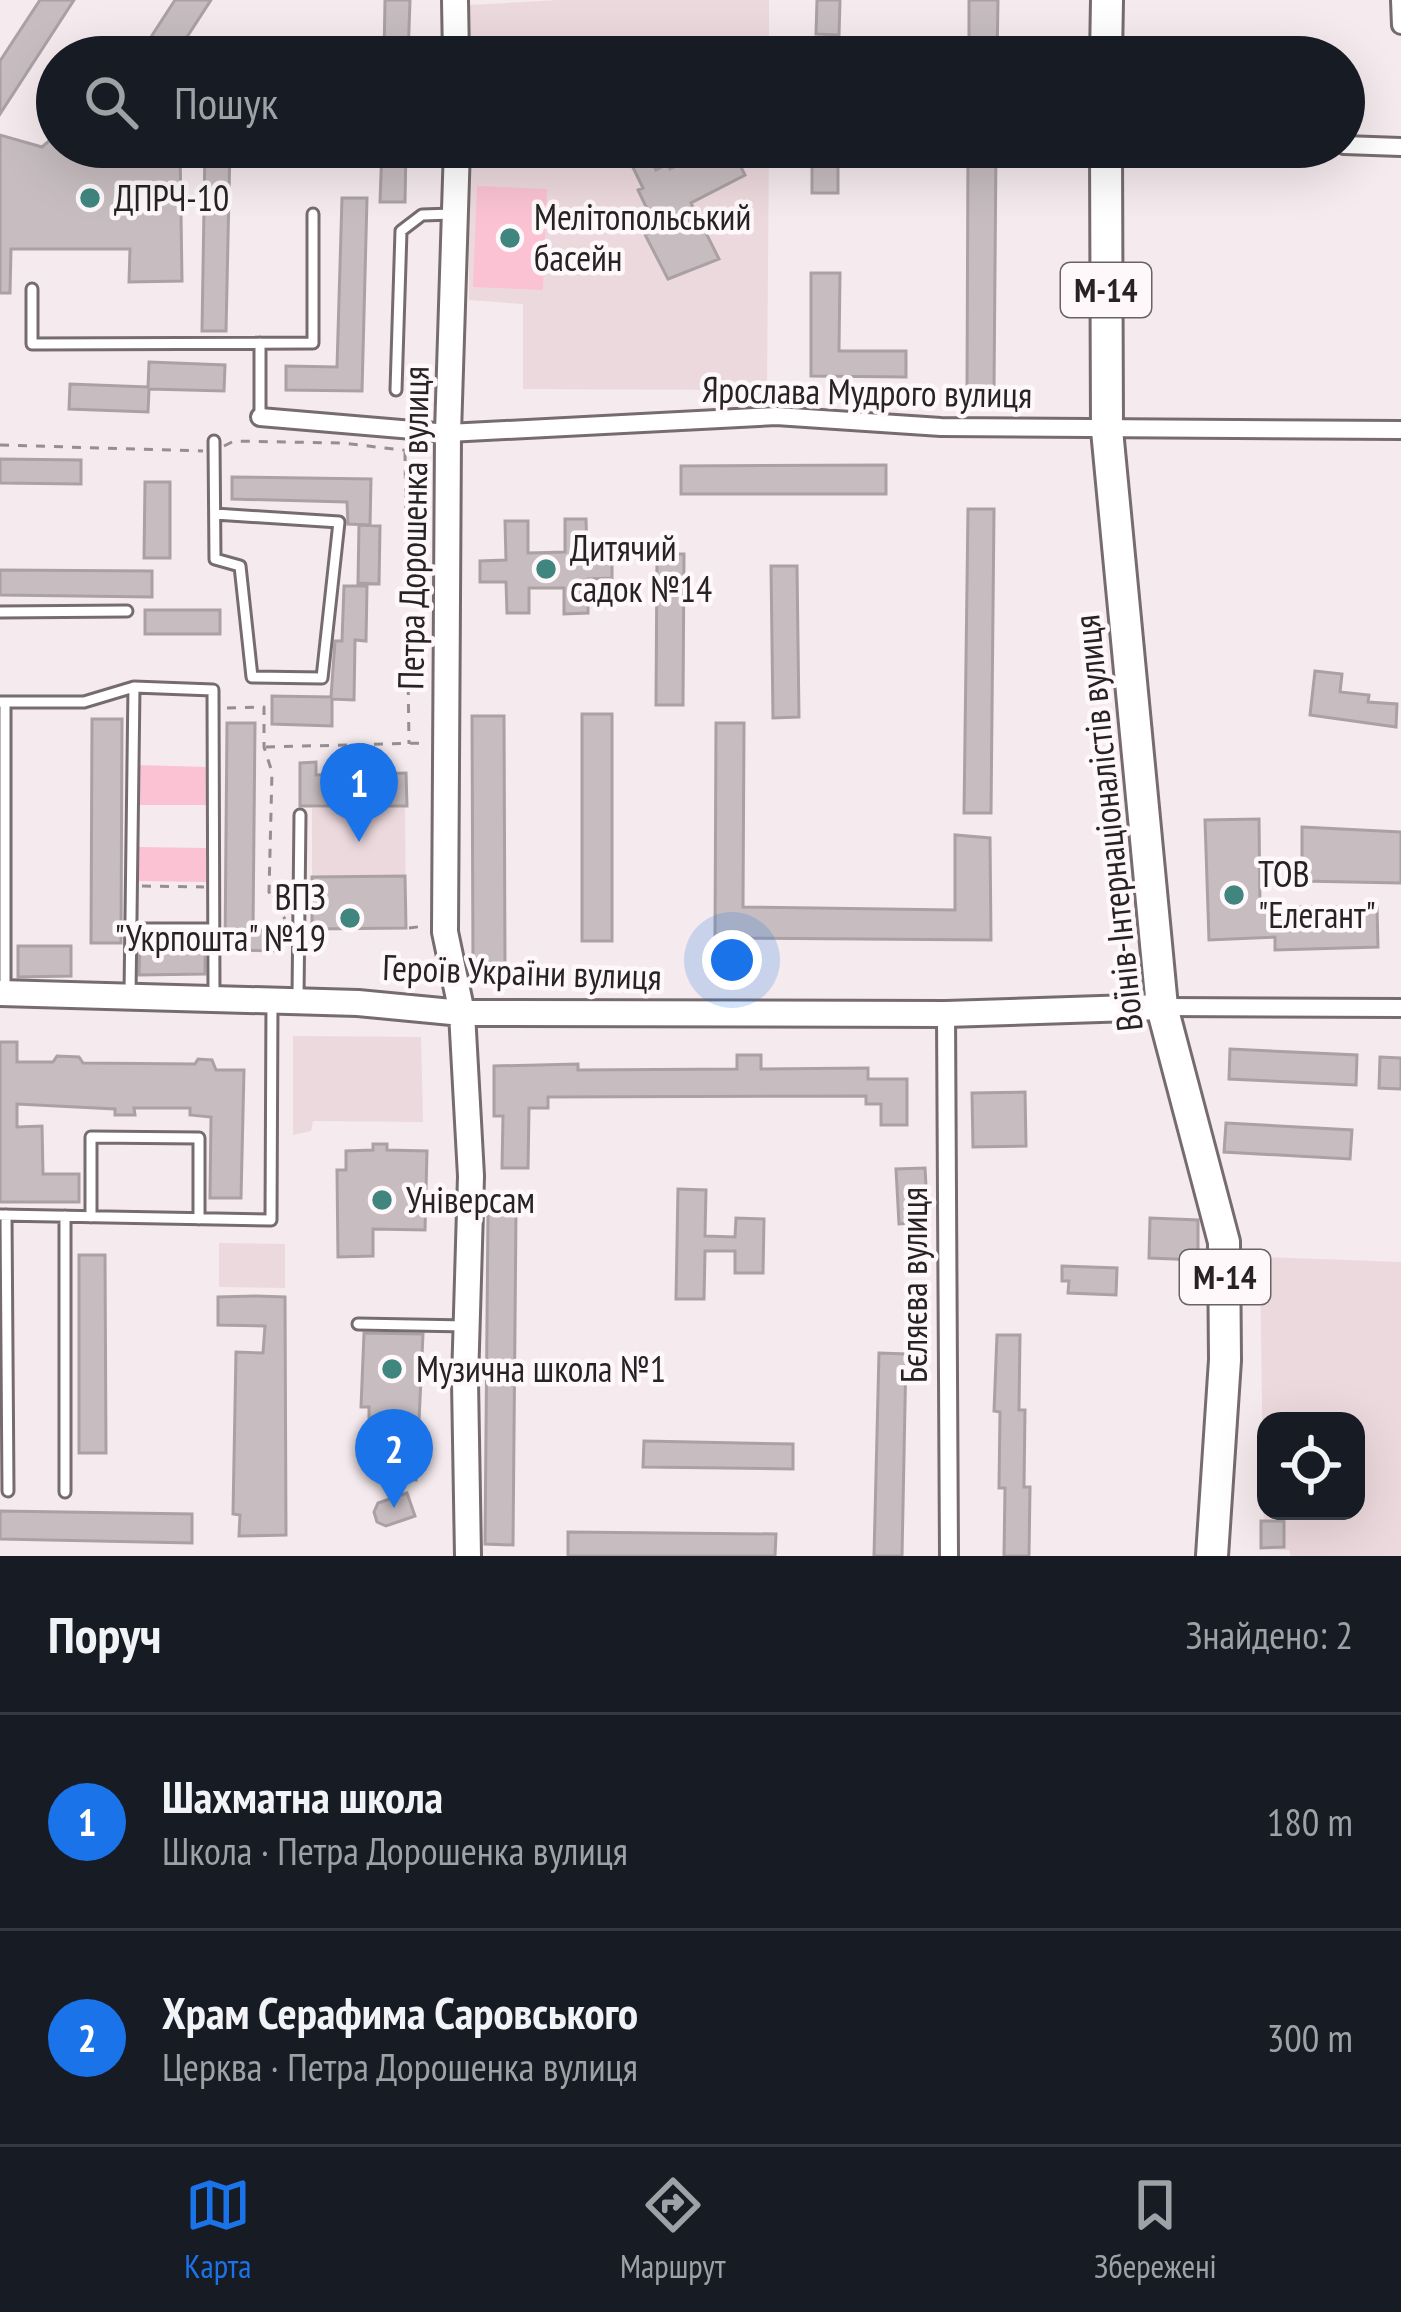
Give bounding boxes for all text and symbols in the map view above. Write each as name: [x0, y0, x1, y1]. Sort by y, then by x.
search box: [36, 36, 1365, 168]
icon: search: [78, 69, 144, 135]
text: Пошук: [174, 73, 278, 131]
place label: ДПРЧ-10: [114, 174, 229, 221]
marker: ДПРЧ-10: [77, 185, 103, 211]
place label: Мелітопольський басейн: [534, 193, 751, 281]
marker: Мелітопольський басейн: [497, 225, 523, 251]
road number: М-14: [1061, 263, 1151, 317]
street label: Ярослава Мудрого вулиця: [701, 365, 1033, 418]
street label: Петра Дорошенка вулиця: [386, 366, 439, 690]
place label: Дитячий садок №14: [570, 524, 712, 612]
marker: Дитячий садок №14: [533, 556, 559, 582]
street label: Воїнів-Інтернаціоналістів вулиця: [1062, 613, 1153, 1034]
pin: 1: [320, 743, 398, 842]
place label: ТОВ "Елегант": [1258, 850, 1376, 938]
place label: ВПЗ "Укрпошта" №19: [115, 873, 326, 961]
marker: ТОВ "Елегант": [1221, 882, 1247, 908]
marker: ВПЗ "Укрпошта" №19: [337, 905, 363, 931]
your location: [702, 930, 762, 990]
street label: Героїв України вулиця: [382, 943, 662, 1000]
place label: Універсам: [406, 1176, 535, 1223]
marker: Універсам: [369, 1187, 395, 1213]
street label: Бєляєва вулиця: [890, 1187, 937, 1383]
road number: М-14: [1180, 1250, 1270, 1304]
place label: Музична школа №1: [416, 1345, 666, 1392]
marker: Музична школа №1: [379, 1356, 405, 1382]
pin: 2: [355, 1409, 433, 1508]
map controls: [1257, 1412, 1365, 1520]
button: locate: [1257, 1412, 1365, 1520]
text: Поруч: [48, 1601, 161, 1667]
text: Знайдено: 2: [1186, 1609, 1353, 1660]
text: Шахматна школа: [162, 1767, 443, 1825]
text: 1: [78, 1796, 96, 1847]
text: 180 m: [1267, 1796, 1353, 1847]
text: Школа · Петра Дорошенка вулиця: [162, 1825, 628, 1876]
text: Храм Серафима Саровського: [162, 1983, 638, 2041]
text: 2: [78, 2012, 96, 2063]
text: 300 m: [1267, 2012, 1353, 2063]
text: Церква · Петра Дорошенка вулиця: [162, 2041, 638, 2092]
tab: Карта: [184, 2172, 252, 2287]
tab: Маршрут: [620, 2172, 725, 2287]
tab: Збережені: [1094, 2172, 1217, 2287]

